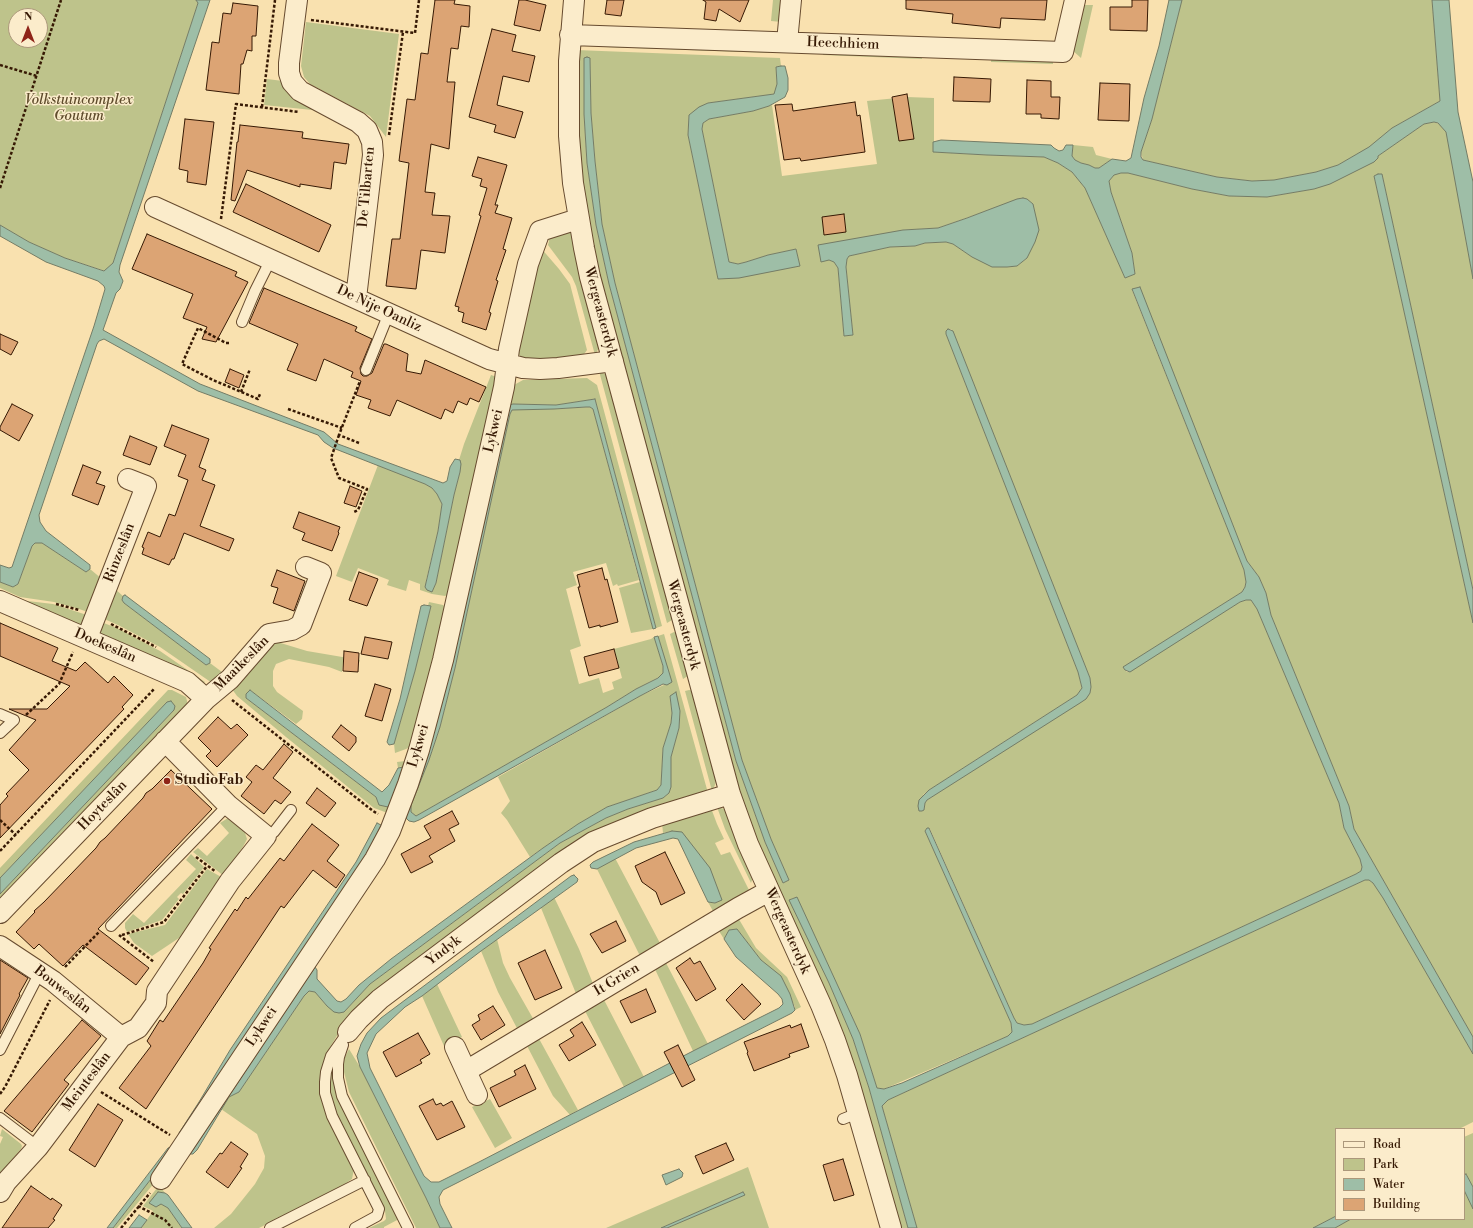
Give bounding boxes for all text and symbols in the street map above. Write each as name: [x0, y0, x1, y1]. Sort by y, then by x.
north arrow: [8, 8, 48, 48]
text: N: [24, 10, 32, 24]
street label: Heechhiem: [806, 34, 880, 54]
park label: Volkstuincomplex Goutum: [25, 93, 133, 126]
street label: De Tilbarten: [355, 146, 379, 228]
street label: Wergeasterdyk: [580, 265, 620, 359]
street label: De Nije Oanliz: [334, 282, 424, 336]
street label: Lykwei: [481, 408, 507, 454]
street label: Rinzeslân: [101, 521, 139, 585]
street label: Wergeasterdyk: [663, 578, 703, 672]
street label: Doekeslân: [71, 625, 139, 667]
street label: Maaikeslân: [211, 633, 273, 695]
street label: Lykwei: [405, 722, 433, 770]
place label: StudioFab: [175, 773, 243, 789]
marker: StudioFab: [162, 776, 172, 786]
street label: Hoyteslân: [75, 777, 131, 835]
street label: Wergeasterdyk: [761, 885, 813, 977]
street label: Yndyk: [423, 932, 465, 970]
street label: It Grien: [591, 960, 643, 1000]
street label: Bouweslân: [30, 962, 94, 1018]
street label: Lykwei: [243, 1004, 281, 1050]
street label: Meinteslân: [59, 1049, 115, 1115]
legend: [1335, 1128, 1465, 1220]
text: Road: [1373, 1137, 1401, 1152]
text: Park: [1373, 1157, 1398, 1172]
text: Water: [1373, 1177, 1405, 1192]
text: Building: [1373, 1197, 1420, 1212]

